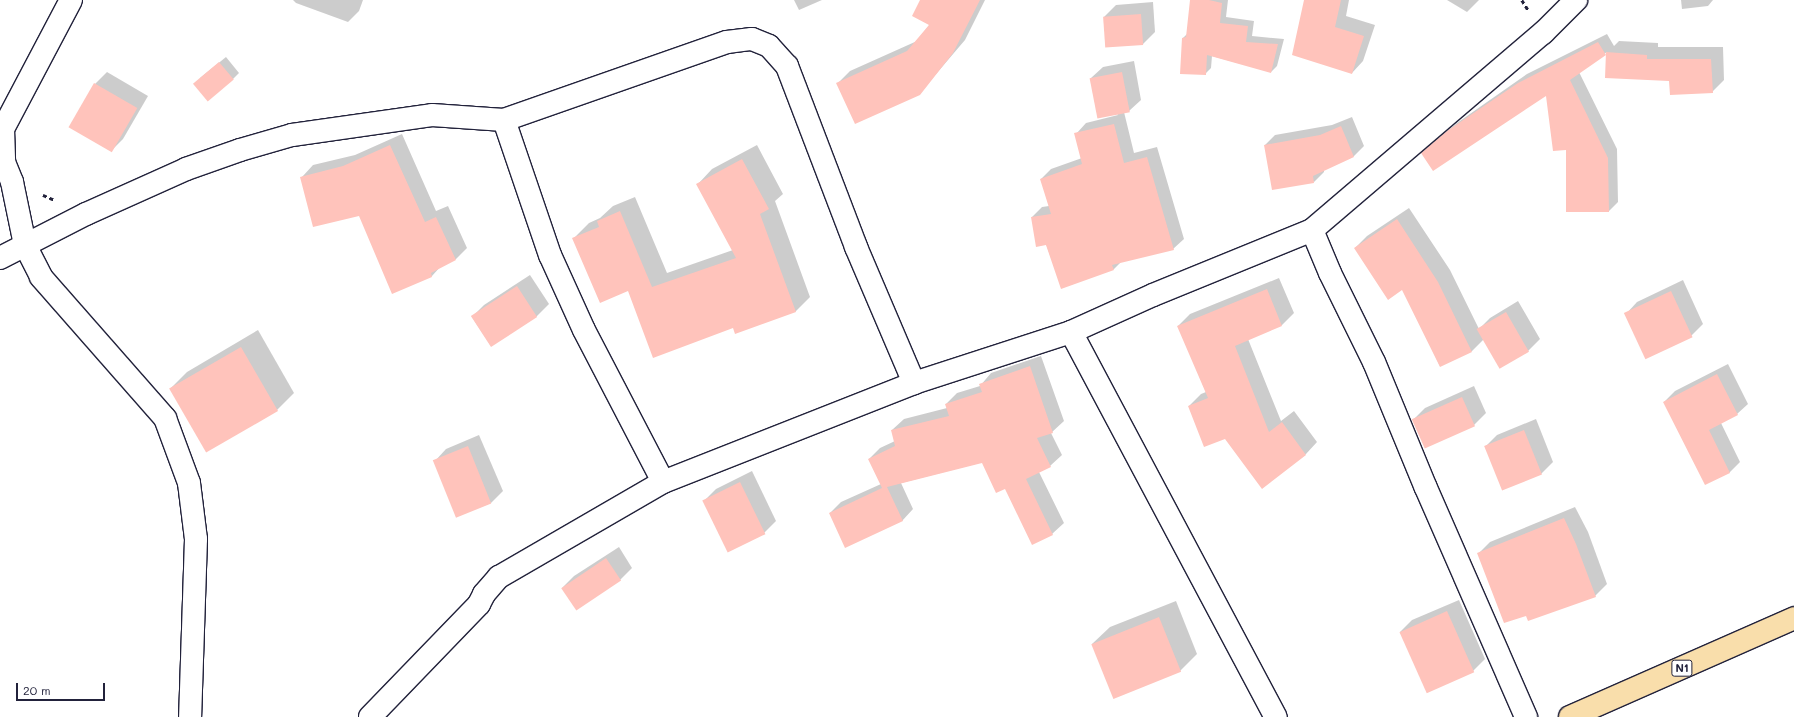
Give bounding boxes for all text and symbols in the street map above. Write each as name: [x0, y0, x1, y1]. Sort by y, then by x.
road number: N1: [1671, 659, 1693, 677]
scale bar: [18, 675, 107, 701]
text: 20 m: [23, 682, 51, 698]

